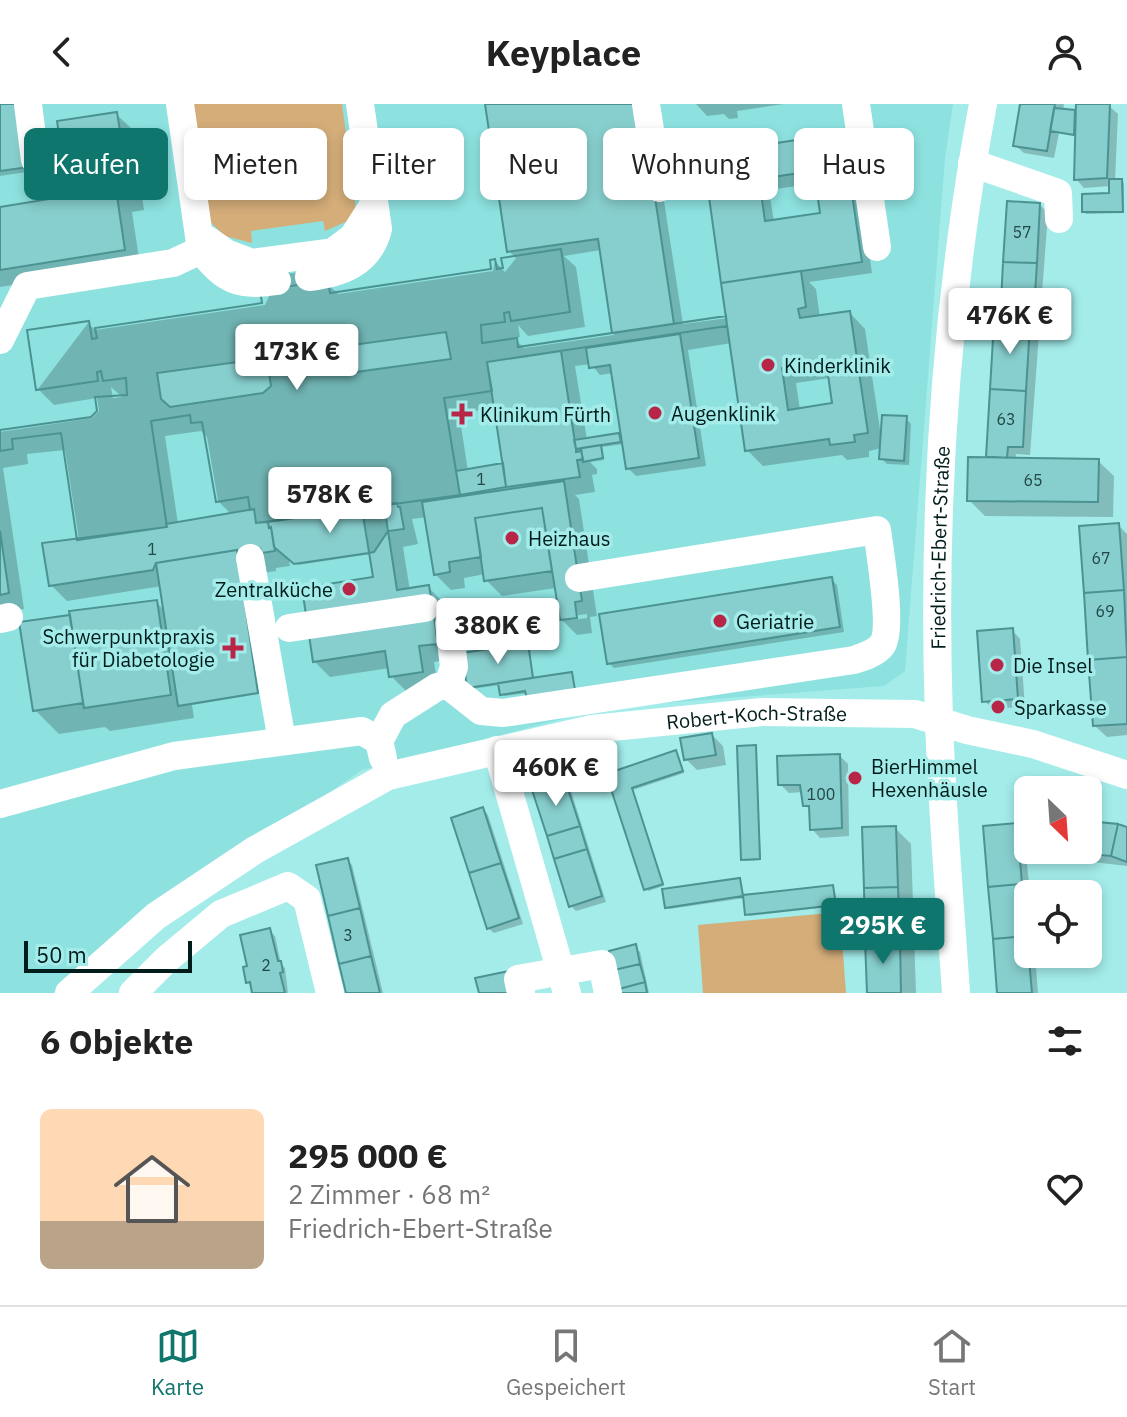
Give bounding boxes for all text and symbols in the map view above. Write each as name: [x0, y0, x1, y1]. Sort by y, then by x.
text: Keyplace: [486, 29, 641, 76]
icon: back: [40, 30, 84, 74]
icon: person: [1043, 30, 1087, 74]
chip: Kaufen: [24, 128, 168, 200]
chip: Mieten: [184, 128, 327, 200]
chip: Filter: [343, 128, 464, 200]
chip: Neu: [480, 128, 587, 200]
chip: Wohnung: [603, 128, 778, 200]
chip: Haus: [794, 128, 914, 200]
house number: 57: [1012, 222, 1032, 242]
pin: 476K €: [945, 288, 1075, 356]
text: 476K €: [966, 297, 1054, 331]
pin: 173K €: [232, 324, 362, 392]
text: 173K €: [253, 333, 341, 367]
place label: Kinderklinik: [784, 352, 891, 379]
marker: Kinderklinik: [759, 356, 777, 374]
place label: Augenklinik: [671, 400, 776, 427]
place label: Klinikum Fürth: [480, 401, 611, 428]
marker: Klinikum Fürth: [451, 403, 473, 425]
marker: Augenklinik: [646, 404, 664, 422]
house number: 63: [996, 409, 1016, 429]
street label: Friedrich-Ebert-Straße: [924, 445, 955, 650]
pin: 578K €: [265, 467, 395, 535]
house number: 1: [476, 469, 486, 489]
house number: 65: [1023, 470, 1043, 490]
text: 578K €: [286, 476, 374, 510]
place label: Heizhaus: [528, 525, 611, 552]
marker: Heizhaus: [503, 529, 521, 547]
house number: 1: [147, 539, 157, 559]
house number: 67: [1091, 548, 1111, 568]
place label: Zentralküche: [215, 576, 333, 603]
marker: Zentralküche: [340, 580, 358, 598]
pin: 380K €: [433, 598, 563, 666]
house number: 69: [1095, 601, 1115, 621]
text: 380K €: [454, 607, 542, 641]
place label: Geriatrie: [736, 608, 814, 635]
marker: Geriatrie: [711, 612, 729, 630]
place label: Schwerpunktpraxis für Diabetologie: [42, 623, 215, 673]
marker: Schwerpunktpraxis für Diabetologie: [222, 637, 244, 659]
place label: Die Insel: [1013, 652, 1093, 679]
marker: Die Insel: [988, 656, 1006, 674]
place label: Sparkasse: [1014, 694, 1107, 721]
street label: Robert-Koch-Straße: [665, 698, 847, 735]
marker: Sparkasse: [989, 698, 1007, 716]
pin: 460K €: [491, 740, 621, 808]
text: 460K €: [512, 749, 600, 783]
place label: BierHimmel Hexenhäusle: [871, 753, 988, 803]
marker: BierHimmel Hexenhäusle: [846, 769, 864, 787]
north arrow: [1014, 776, 1102, 864]
map controls: [1014, 776, 1102, 968]
house number: 100: [807, 784, 835, 804]
button: locate: [1014, 880, 1102, 968]
pin: 295K €: [818, 898, 948, 966]
text: 295K €: [839, 907, 927, 941]
house number: 3: [343, 925, 353, 945]
scale bar: [24, 937, 192, 973]
text: 50 m: [36, 940, 87, 969]
house number: 2: [261, 955, 271, 975]
text: 6 Objekte: [40, 1019, 193, 1063]
icon: filters: [1043, 1019, 1087, 1063]
text: 295 000 €: [288, 1133, 448, 1177]
icon: home: [104, 1141, 200, 1237]
icon: heart: [1043, 1167, 1087, 1211]
text: 2 Zimmer · 68 m²: [288, 1177, 490, 1211]
text: Friedrich-Ebert-Straße: [288, 1211, 553, 1245]
tab: Karte: [151, 1324, 204, 1401]
tab: Gespeichert: [506, 1324, 626, 1401]
tab: Start: [928, 1324, 976, 1401]

